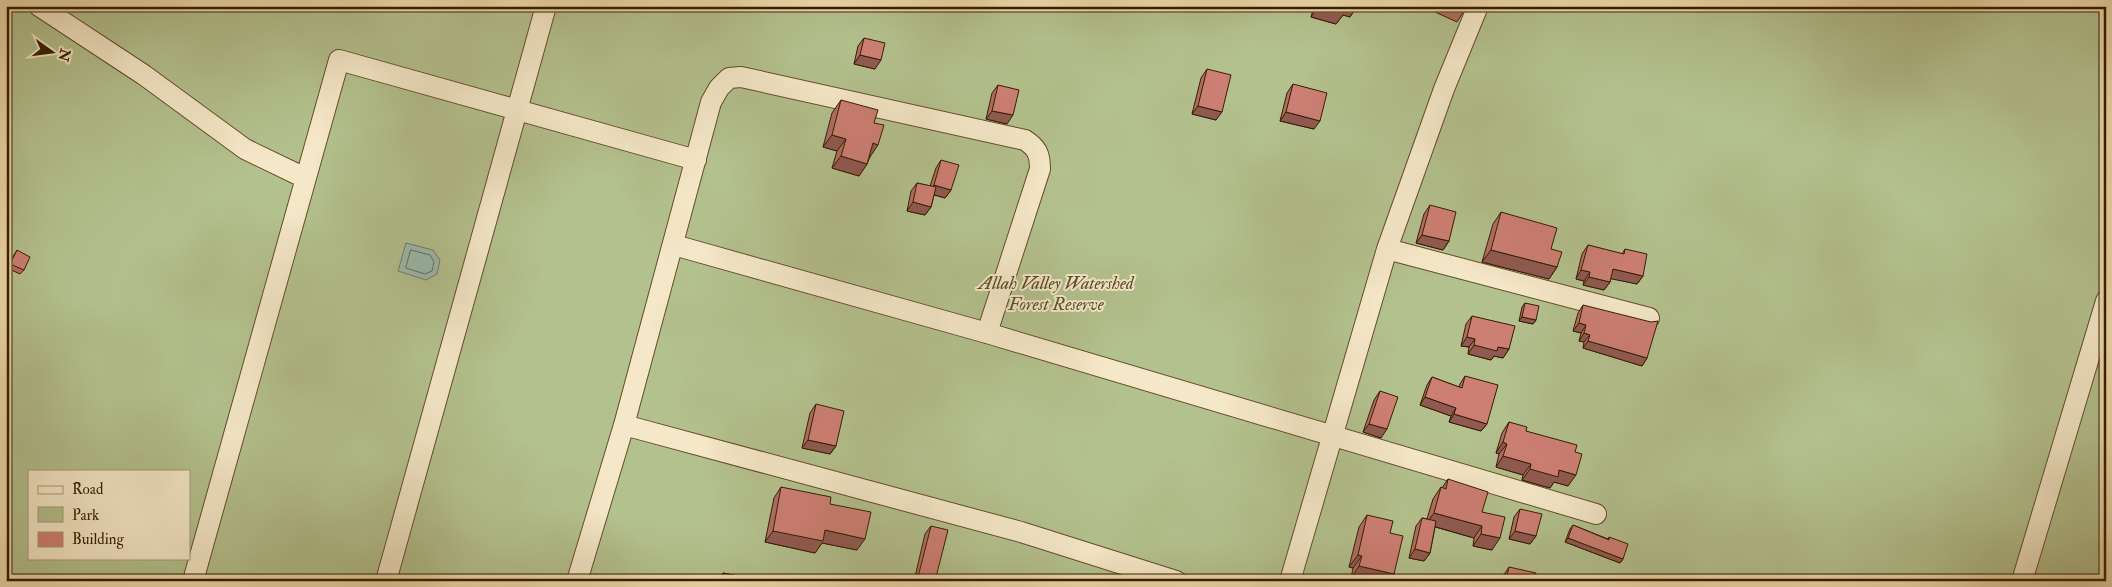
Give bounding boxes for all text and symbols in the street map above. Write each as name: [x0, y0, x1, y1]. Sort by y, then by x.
north arrow: [28, 28, 78, 78]
text: N: [54, 46, 74, 64]
park label: Allah Valley Watershed Forest Reserve: [976, 272, 1135, 316]
legend: [28, 470, 190, 560]
text: Road: [72, 480, 104, 499]
text: Park: [72, 506, 99, 525]
text: Building: [72, 530, 124, 549]

